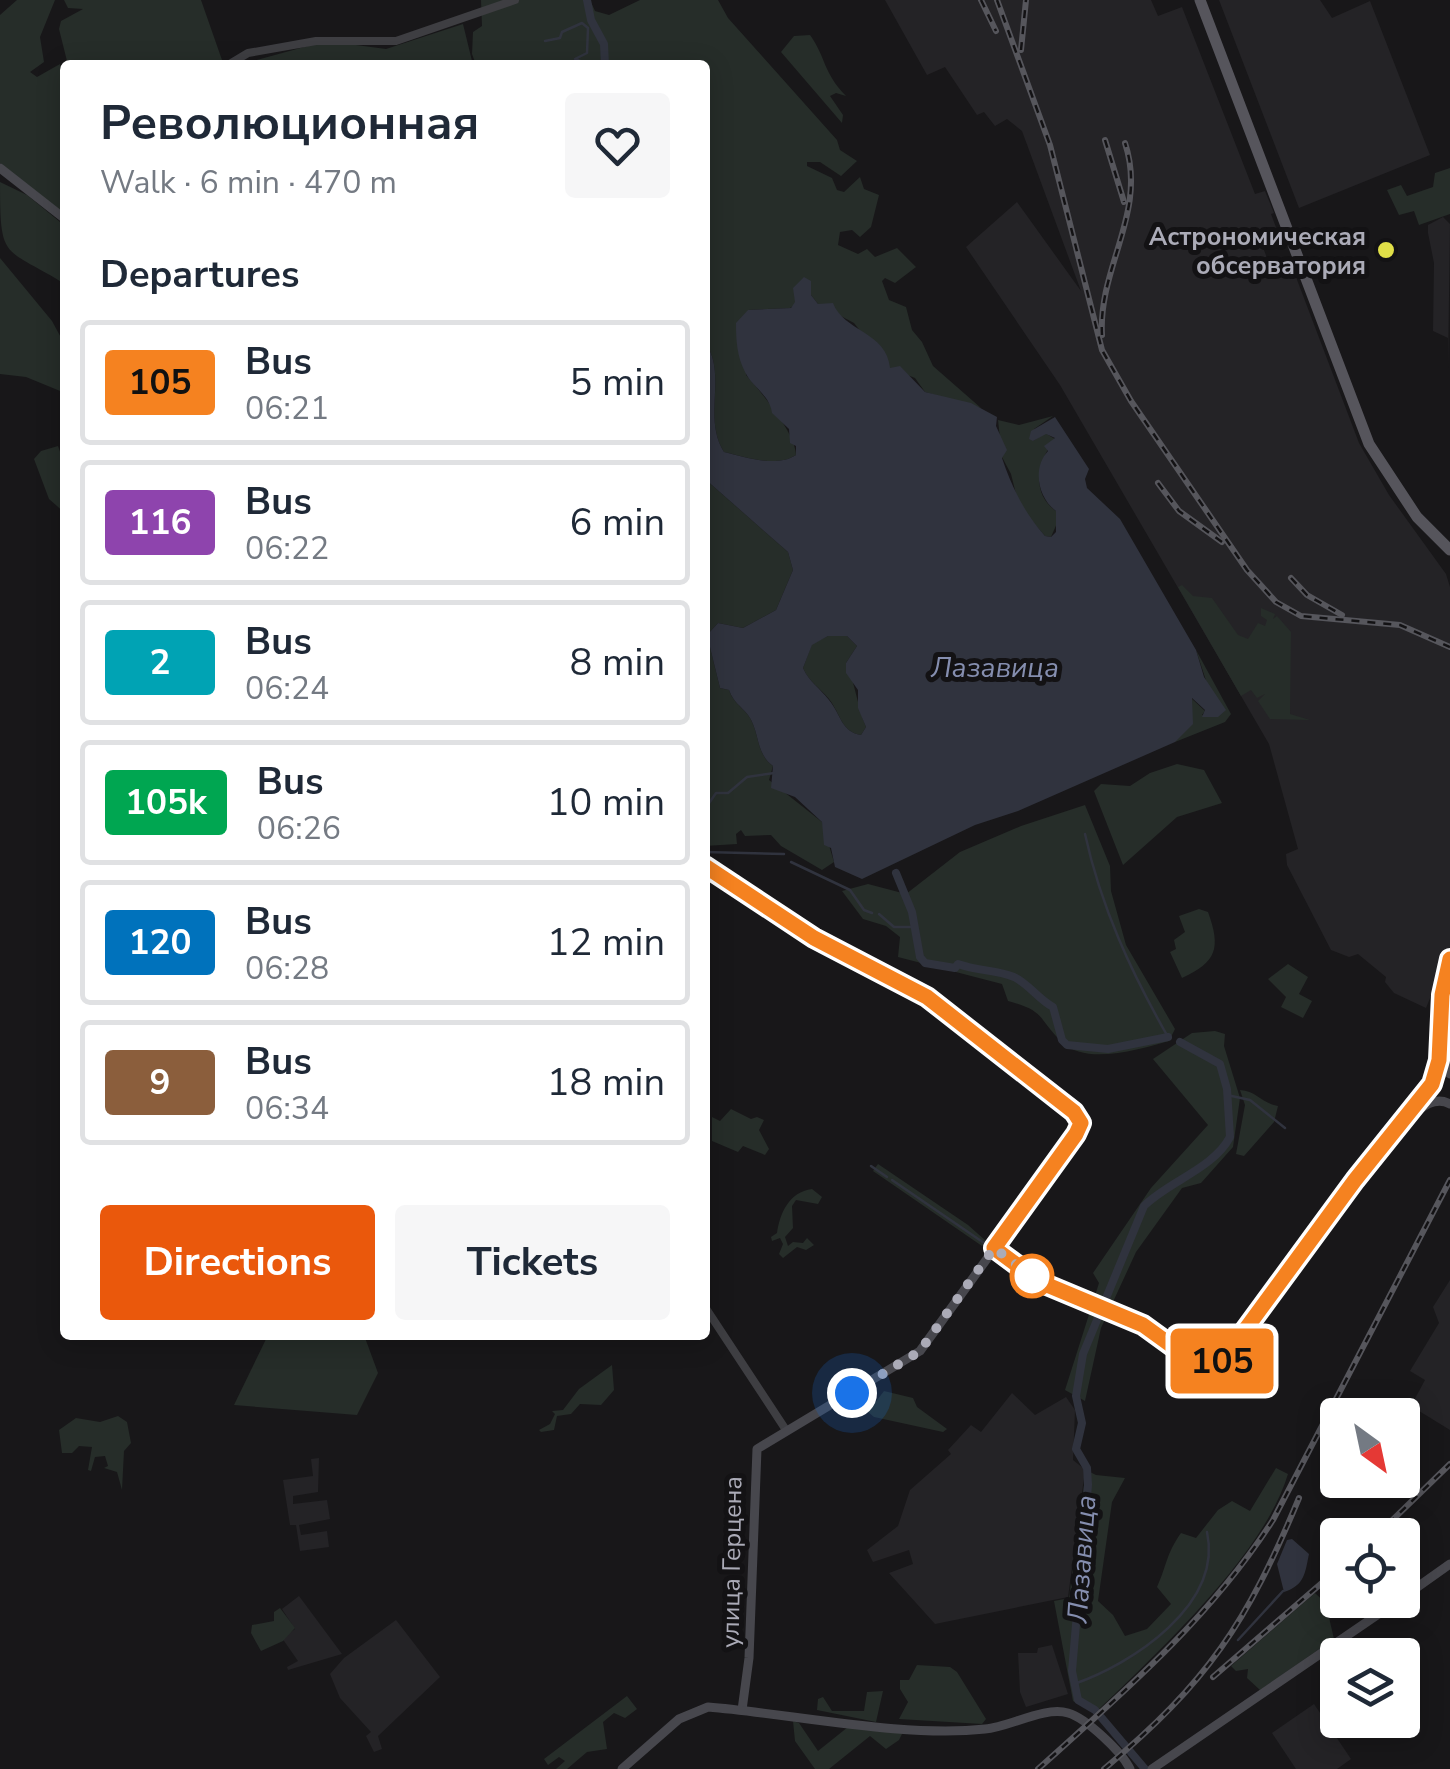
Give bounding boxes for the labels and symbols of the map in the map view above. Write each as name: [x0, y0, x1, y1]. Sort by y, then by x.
place label: Aстрономическая обсерватория: [1149, 220, 1366, 283]
marker: Aстрономическая обсерватория: [1375, 239, 1397, 261]
water label: Лазавица: [930, 649, 1059, 687]
unlabelled marker: [1011, 1255, 1053, 1297]
line badge: 105: [1164, 1328, 1280, 1394]
your location: [827, 1368, 877, 1418]
north arrow: [1320, 1398, 1420, 1498]
street label: улица Герцена: [714, 1476, 750, 1648]
water label: Лазавица: [1058, 1494, 1105, 1625]

